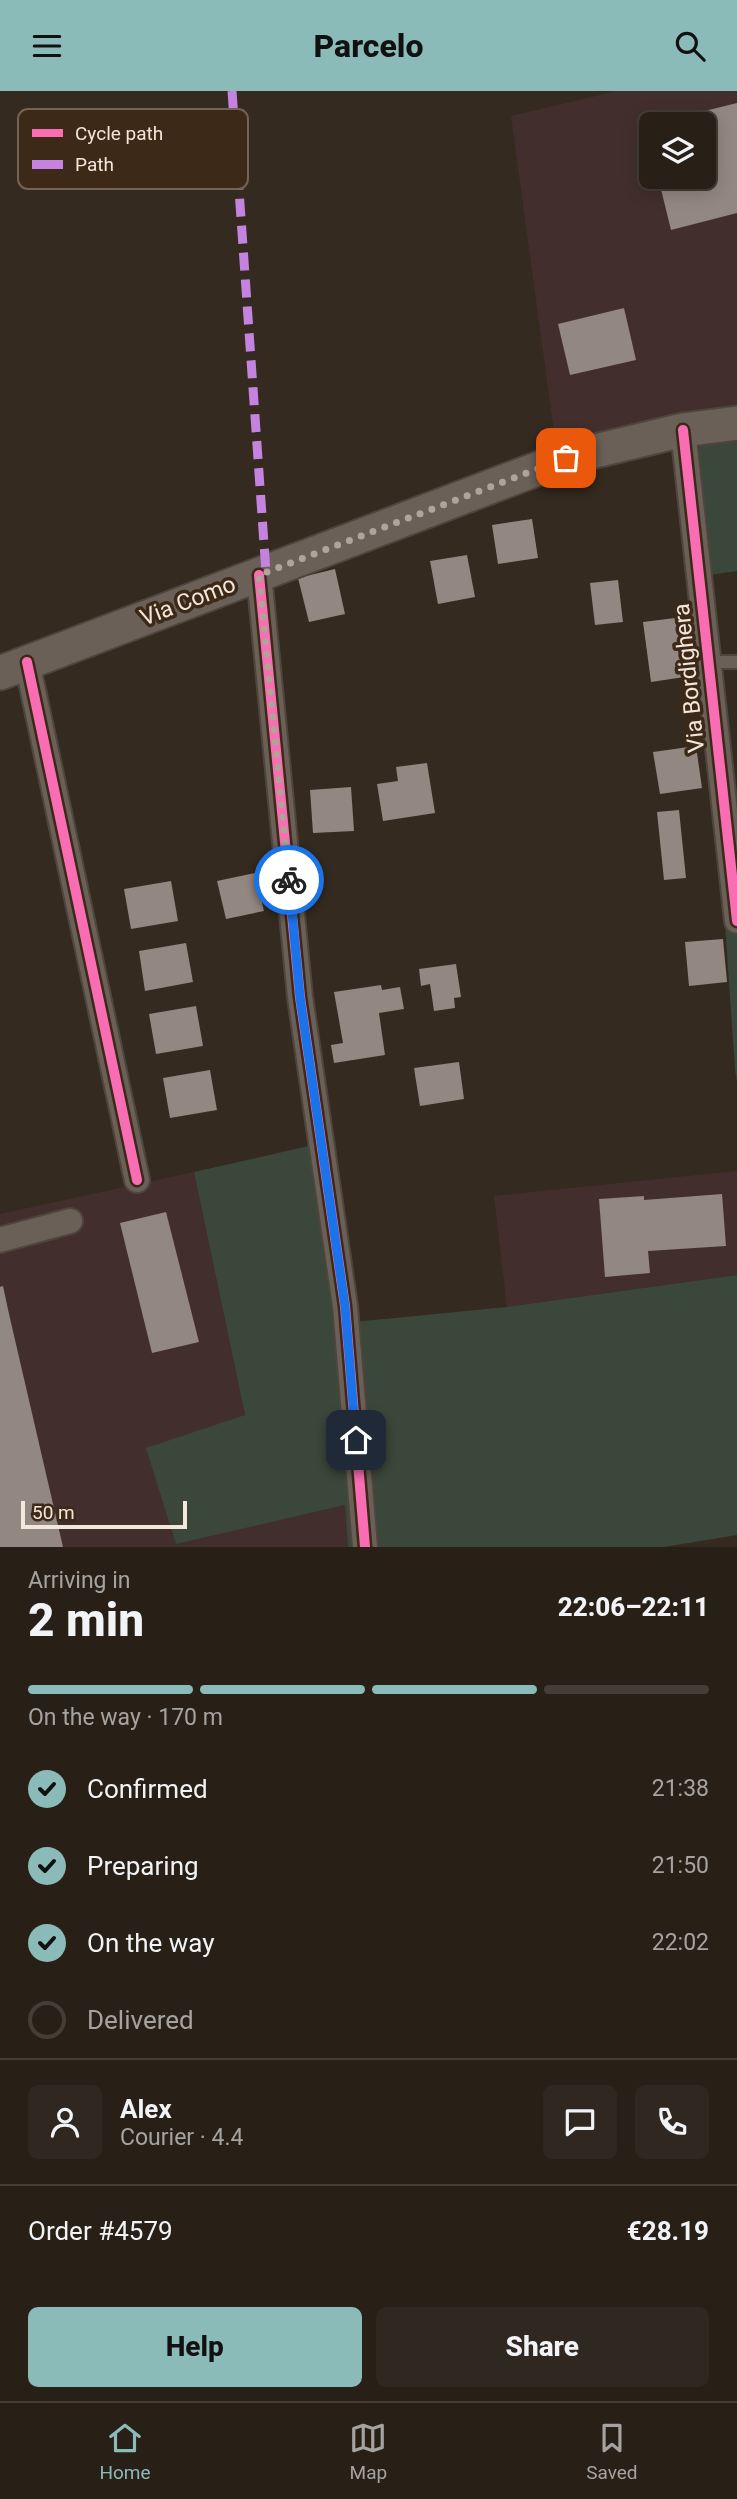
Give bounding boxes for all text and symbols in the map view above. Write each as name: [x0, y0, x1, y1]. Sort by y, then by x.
icon: menu: [28, 27, 66, 65]
text: Parcelo: [314, 27, 423, 65]
icon: search: [671, 27, 709, 65]
legend: [18, 109, 248, 189]
map controls: [639, 112, 716, 189]
button: layers: [639, 112, 716, 189]
text: Cycle path: [75, 122, 163, 145]
text: Path: [75, 153, 114, 176]
pin: [536, 428, 596, 488]
icon: bag: [547, 439, 585, 477]
street label: Via Como: [137, 571, 239, 631]
street label: Via Bordighera: [668, 602, 710, 754]
courier: [254, 845, 324, 915]
icon: bike: [270, 861, 308, 899]
pin: [326, 1410, 386, 1470]
icon: home: [337, 1421, 375, 1459]
scale bar: [21, 1498, 187, 1530]
text: 50 m: [32, 1501, 75, 1524]
text: Arriving in: [28, 1567, 131, 1594]
text: 22:06–22:11: [558, 1592, 709, 1622]
text: 2 min: [28, 1593, 144, 1647]
text: On the way · 170 m: [28, 1704, 223, 1731]
icon: check: [28, 1770, 66, 1808]
text: Confirmed: [87, 1774, 208, 1804]
text: 21:38: [652, 1775, 709, 1802]
icon: check: [28, 1847, 66, 1885]
text: Preparing: [87, 1851, 199, 1881]
text: 21:50: [652, 1852, 709, 1879]
icon: check: [28, 1924, 66, 1962]
text: On the way: [87, 1928, 215, 1958]
text: 22:02: [652, 1929, 709, 1956]
text: Delivered: [87, 2005, 194, 2035]
button: person: [28, 2085, 102, 2159]
button: chat: [543, 2085, 617, 2159]
button: phone: [635, 2085, 709, 2159]
text: Alex: [120, 2094, 172, 2124]
text: Courier · 4.4: [120, 2124, 243, 2151]
text: Order #4579: [28, 2216, 173, 2246]
text: €28.19: [627, 2216, 709, 2246]
button: Help: [28, 2307, 362, 2387]
button: Share: [376, 2307, 709, 2387]
tab: Home: [99, 2419, 151, 2484]
tab: Map: [349, 2419, 387, 2484]
tab: Saved: [586, 2419, 638, 2484]

